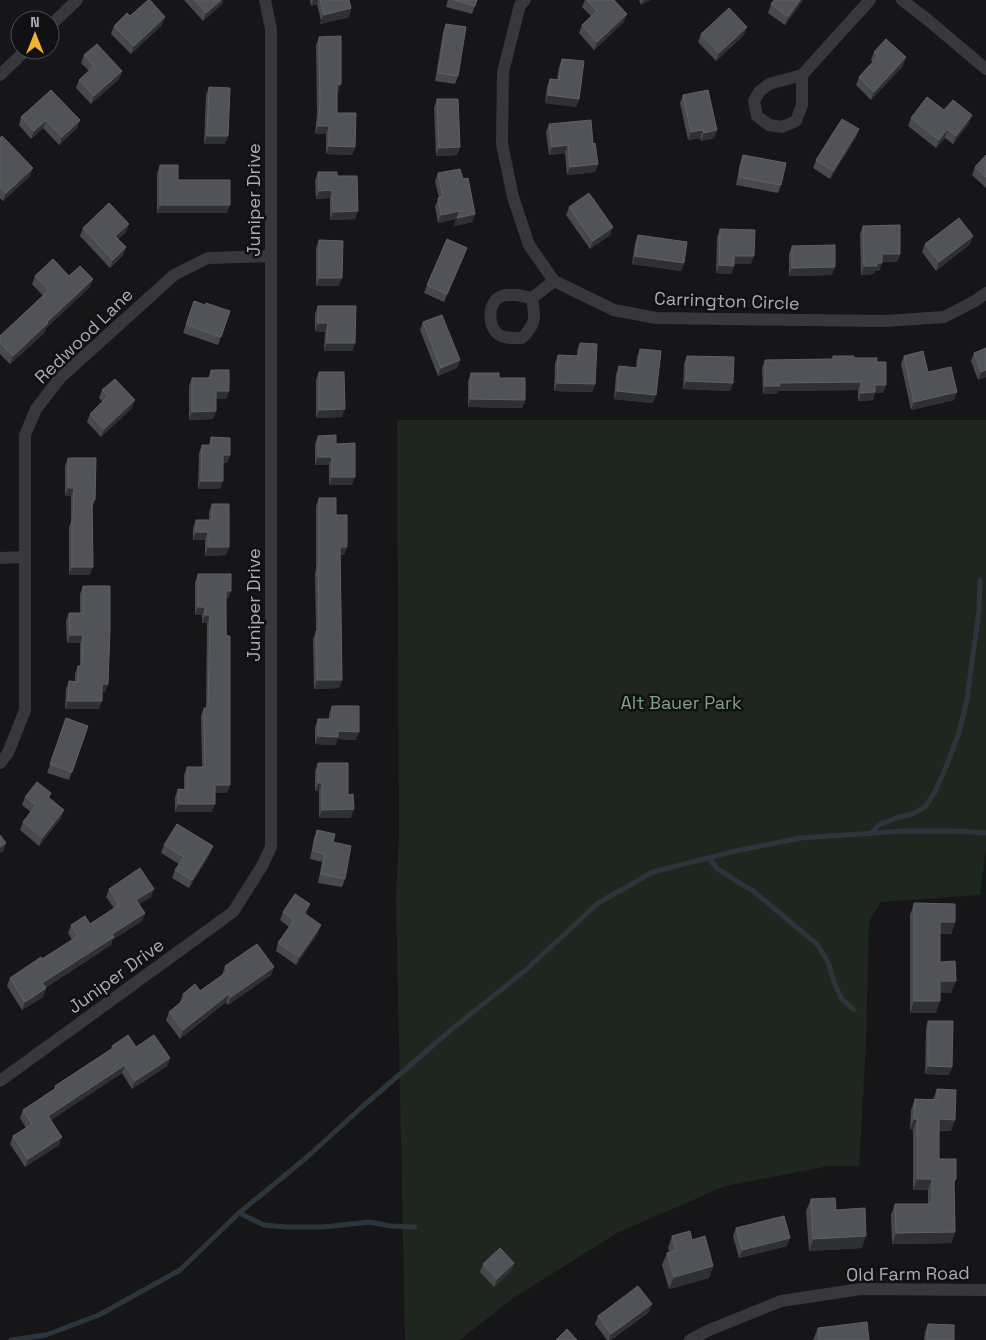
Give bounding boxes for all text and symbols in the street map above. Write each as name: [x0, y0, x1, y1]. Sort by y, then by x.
north arrow: [10, 10, 60, 60]
text: N: [30, 13, 40, 31]
street label: Juniper Drive: [242, 143, 265, 257]
street label: Redwood Lane: [30, 283, 138, 388]
street label: Carrington Circle: [654, 286, 800, 315]
street label: Juniper Drive: [242, 548, 265, 662]
park label: Alt Bauer Park: [620, 691, 742, 714]
street label: Juniper Drive: [63, 933, 168, 1018]
street label: Old Farm Road: [846, 1261, 970, 1286]

